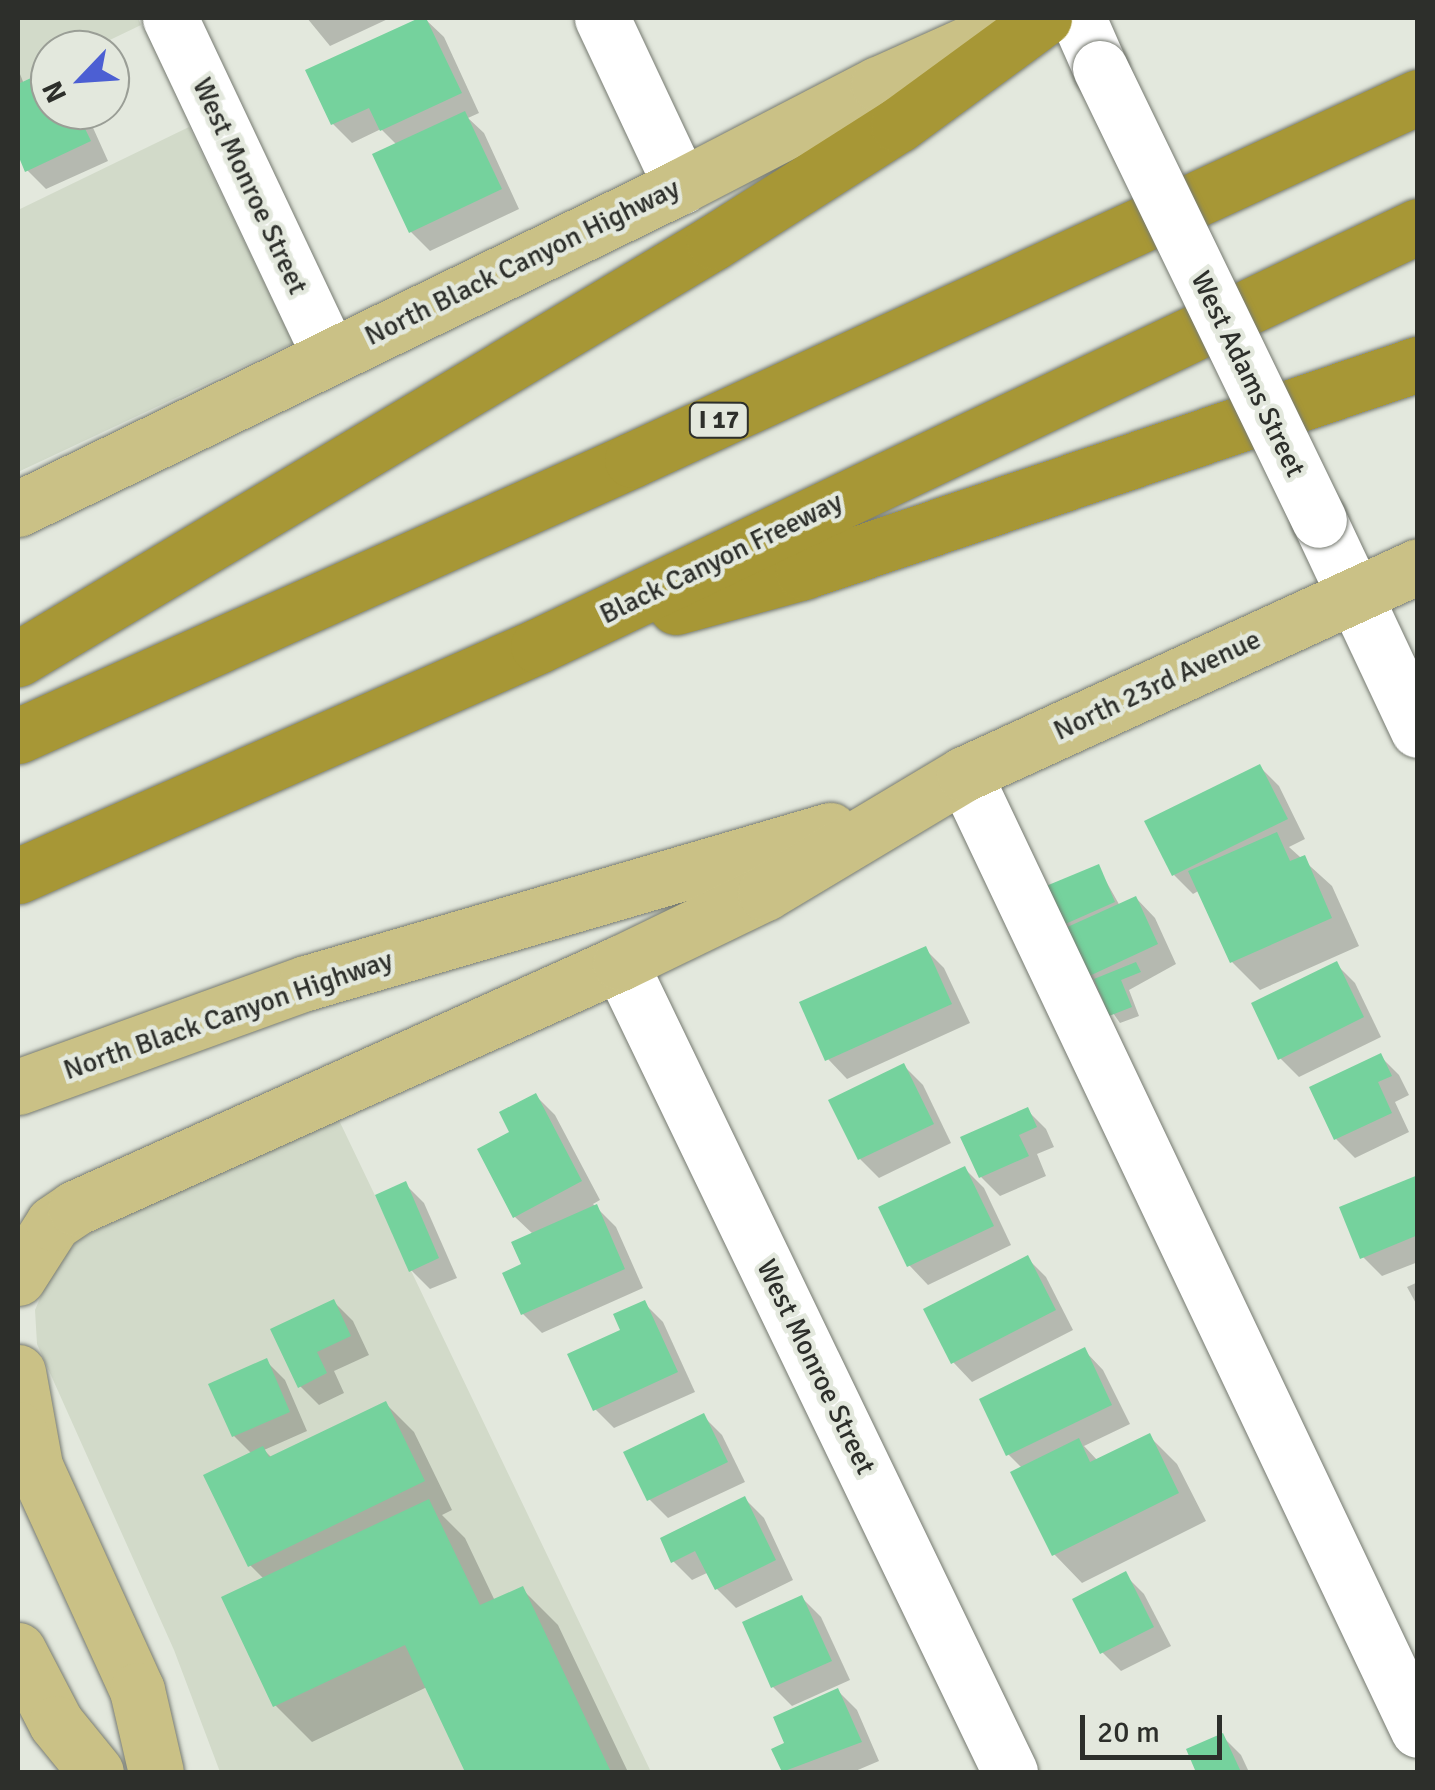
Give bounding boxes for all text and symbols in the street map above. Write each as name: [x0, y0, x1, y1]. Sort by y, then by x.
north arrow: [30, 30, 130, 130]
street label: West Monroe Street: [185, 72, 315, 300]
text: N: [35, 76, 74, 108]
street label: North Black Canyon Highway: [359, 171, 685, 353]
street label: West Adams Street: [1184, 266, 1312, 482]
road number: I 17: [686, 400, 752, 440]
street label: Black Canyon Freeway: [594, 485, 848, 631]
street label: North 23rd Avenue: [1048, 622, 1266, 748]
street label: North Black Canyon Highway: [59, 943, 397, 1087]
street label: West Monroe Street: [749, 1254, 883, 1480]
scale bar: [1085, 1695, 1228, 1757]
text: 20 m: [1097, 1714, 1160, 1751]

